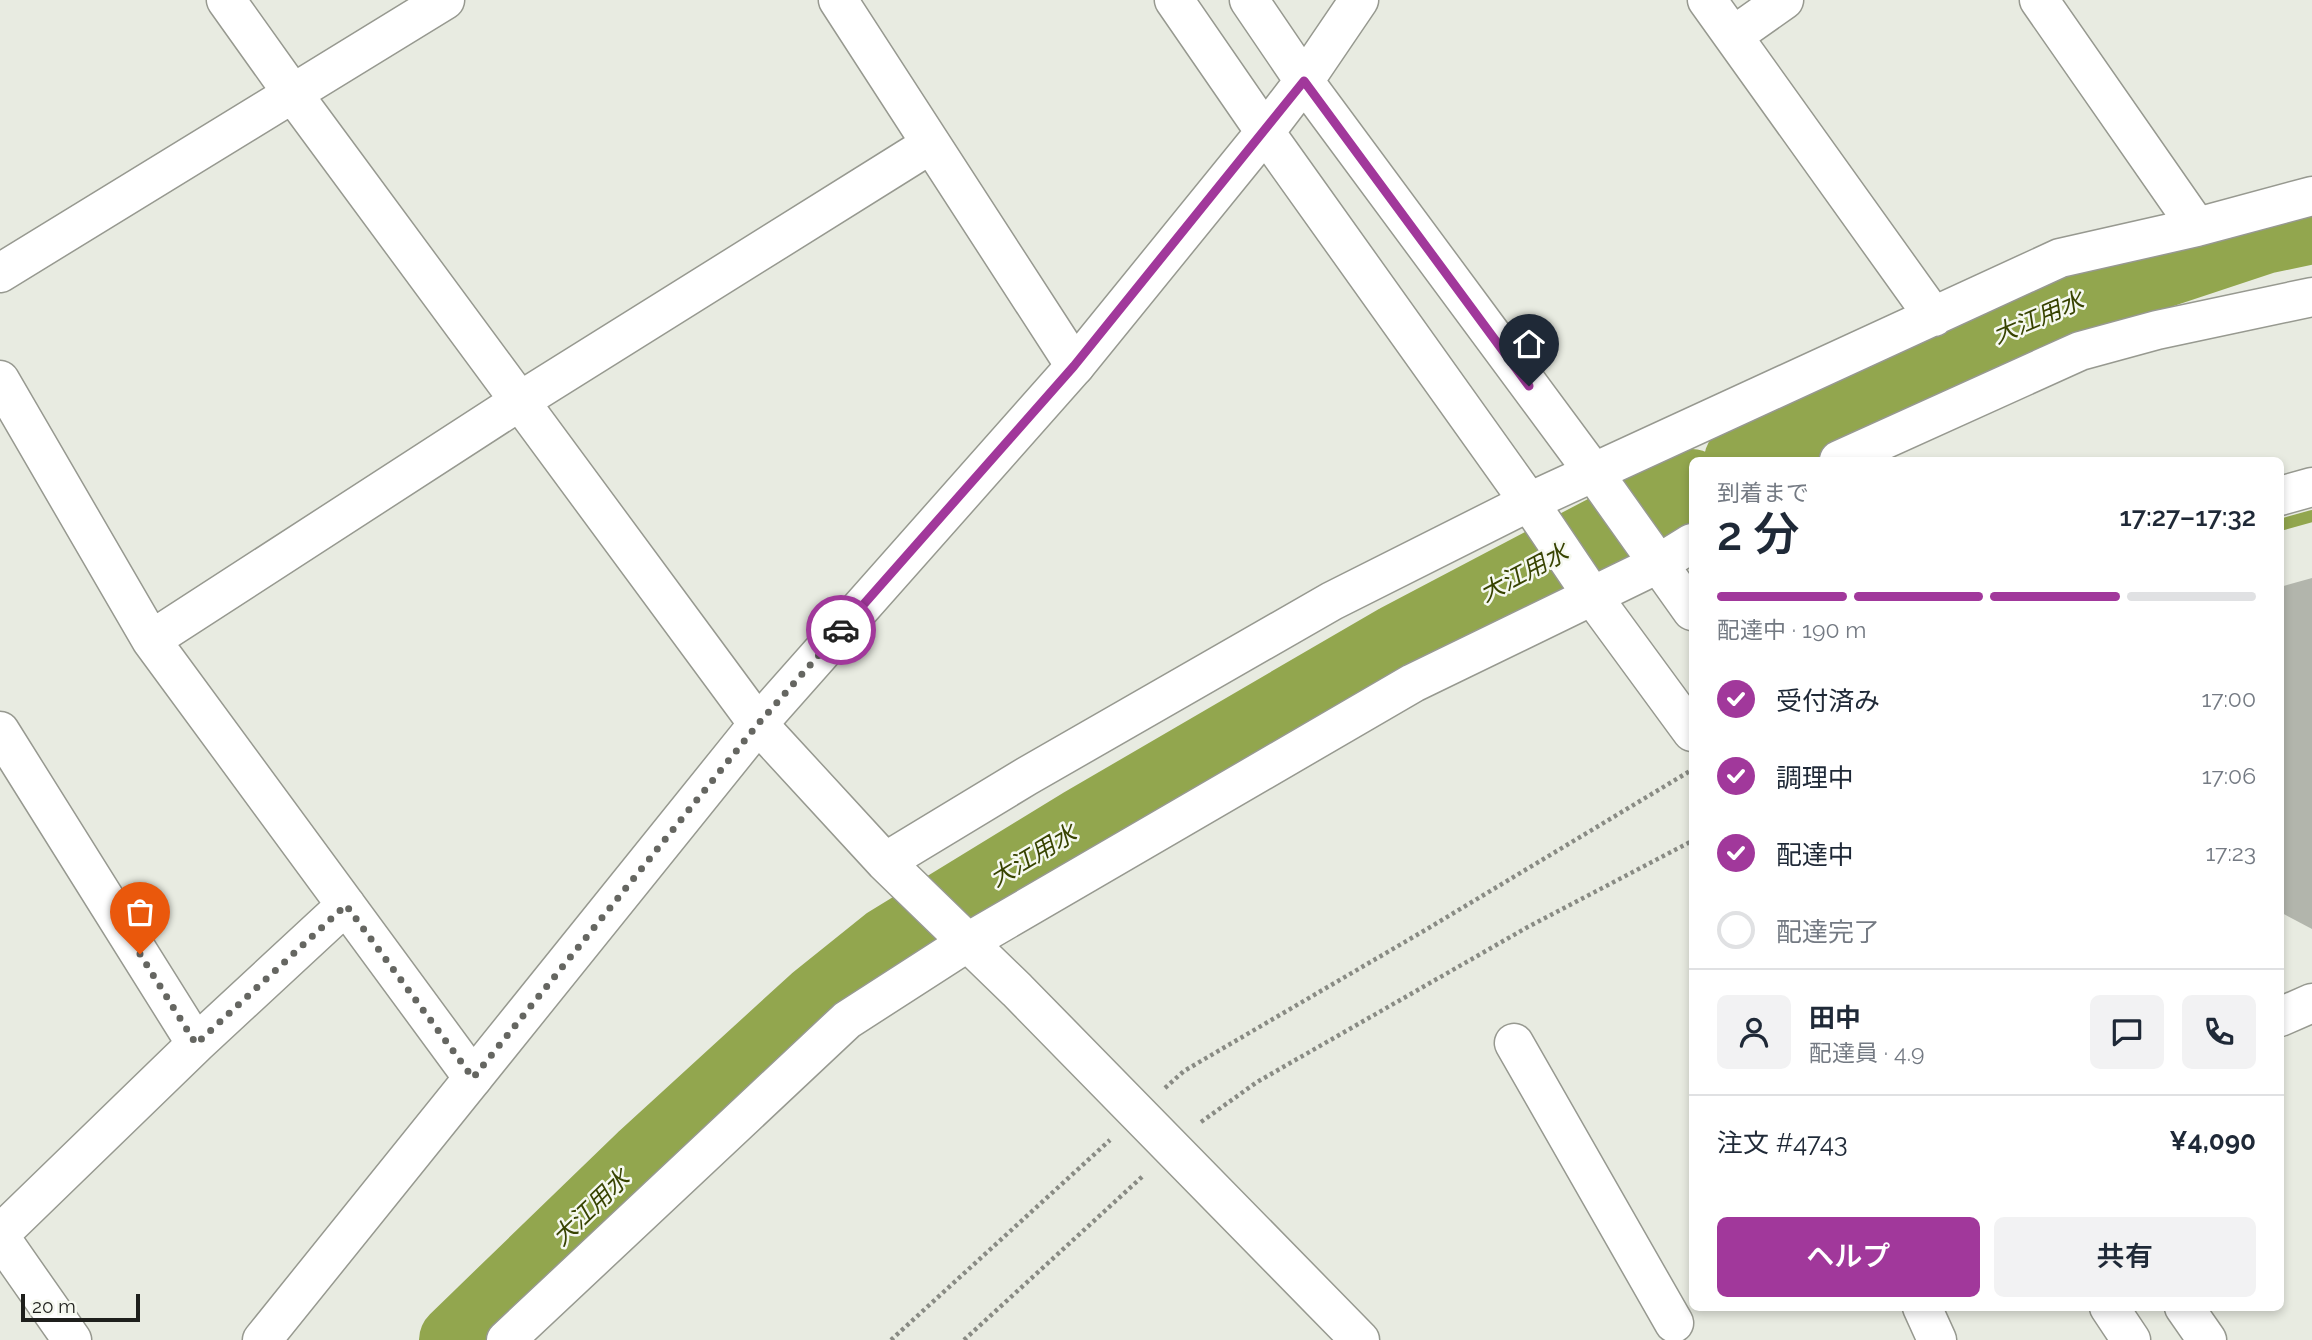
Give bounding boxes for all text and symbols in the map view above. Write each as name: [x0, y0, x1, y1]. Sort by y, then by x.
water label: 大江用水: [1988, 284, 2090, 350]
pin: [1499, 314, 1559, 386]
icon: home: [1510, 325, 1548, 363]
text: 到着まで: [1717, 479, 1809, 506]
text: 17:27–17:32: [2120, 502, 2256, 532]
text: 2 分: [1717, 507, 1800, 561]
water label: 大江用水: [1475, 536, 1576, 608]
courier: [806, 595, 876, 665]
icon: car: [822, 611, 860, 649]
text: 配達中 · 190 m: [1717, 616, 1866, 643]
icon: check: [1717, 680, 1755, 718]
text: 17:00: [2201, 685, 2256, 712]
text: 受付済み: [1776, 686, 1880, 716]
icon: check: [1717, 757, 1755, 795]
text: 17:06: [2202, 762, 2256, 789]
text: 調理中: [1776, 763, 1854, 793]
water label: 大江用水: [984, 817, 1084, 893]
icon: check: [1717, 834, 1755, 872]
text: 17:23: [2205, 839, 2256, 866]
text: 配達中: [1776, 840, 1854, 870]
pin: [110, 882, 170, 954]
icon: bag: [121, 893, 159, 931]
text: 配達完了: [1776, 917, 1880, 947]
button: person: [1717, 995, 1791, 1069]
button: chat: [2090, 995, 2164, 1069]
button: phone: [2182, 995, 2256, 1069]
text: 田中: [1809, 1003, 1861, 1033]
text: 配達員 · 4.9: [1809, 1039, 1924, 1066]
text: ¥4,090: [2169, 1126, 2256, 1156]
text: 注文 #4743: [1717, 1128, 1848, 1158]
water label: 大江用水: [546, 1162, 637, 1251]
button: ヘルプ: [1717, 1217, 1980, 1297]
button: 共有: [1994, 1217, 2256, 1297]
scale bar: [21, 1291, 140, 1323]
text: 20 m: [32, 1295, 76, 1317]

